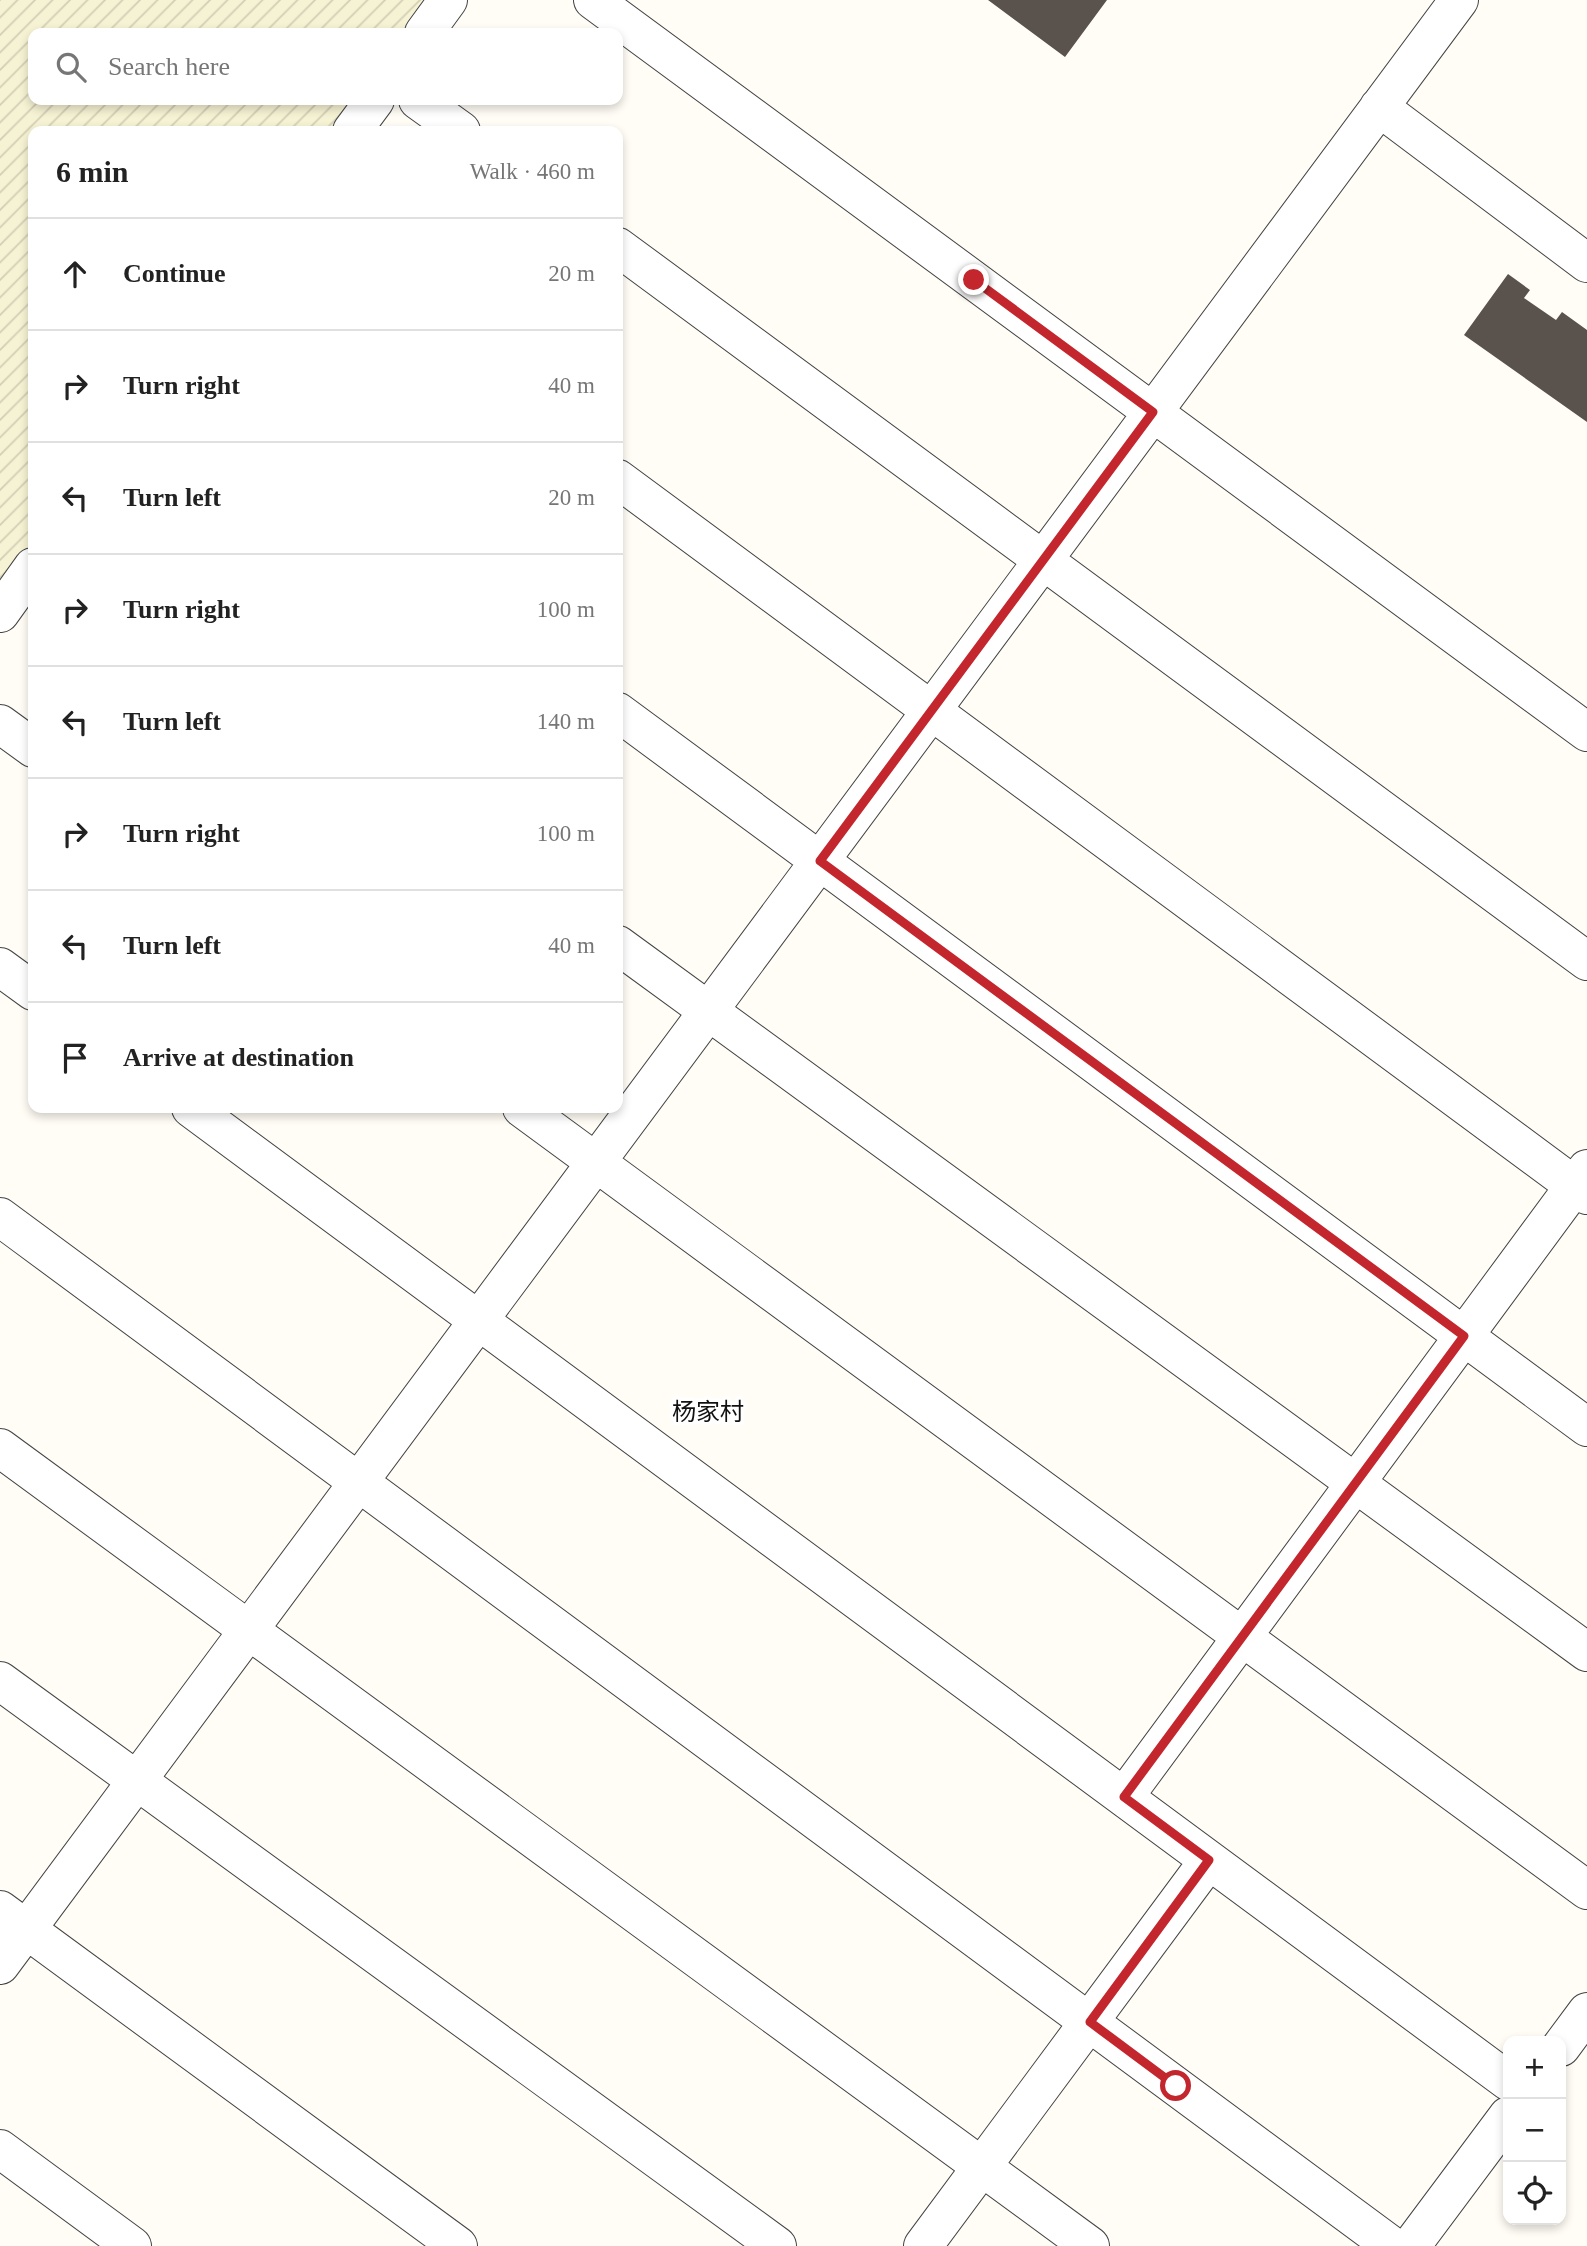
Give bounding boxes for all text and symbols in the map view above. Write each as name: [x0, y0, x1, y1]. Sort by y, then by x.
search box: [28, 28, 623, 105]
icon: search: [52, 48, 90, 86]
text: Search here: [108, 52, 230, 81]
text: 6 min: [56, 155, 129, 188]
text: Walk · 460 m: [470, 159, 595, 184]
icon: ahead: [56, 255, 94, 293]
text: Continue: [123, 259, 226, 288]
text: 20 m: [548, 261, 595, 286]
route end: [958, 264, 989, 295]
icon: right: [56, 367, 94, 405]
text: Turn right: [123, 371, 240, 400]
text: 40 m: [548, 373, 595, 398]
icon: left: [56, 479, 94, 517]
text: Turn left: [123, 483, 221, 512]
text: 20 m: [548, 485, 595, 510]
icon: right: [56, 591, 94, 629]
text: Turn right: [123, 595, 240, 624]
text: 100 m: [537, 597, 595, 622]
icon: left: [56, 703, 94, 741]
text: Turn left: [123, 707, 221, 736]
text: 140 m: [537, 709, 595, 734]
icon: right: [56, 815, 94, 853]
text: Turn right: [123, 819, 240, 848]
text: 100 m: [537, 821, 595, 846]
icon: left: [56, 927, 94, 965]
text: Turn left: [123, 931, 221, 960]
text: 40 m: [548, 933, 595, 958]
icon: arrive: [56, 1039, 94, 1077]
text: Arrive at destination: [123, 1043, 354, 1072]
district label: 杨家村: [672, 1399, 744, 1425]
map controls: [1503, 2036, 1566, 2225]
button: +: [1503, 2036, 1566, 2099]
route start: [1160, 2070, 1191, 2101]
button: −: [1503, 2099, 1566, 2162]
button: locate: [1503, 2162, 1566, 2225]

